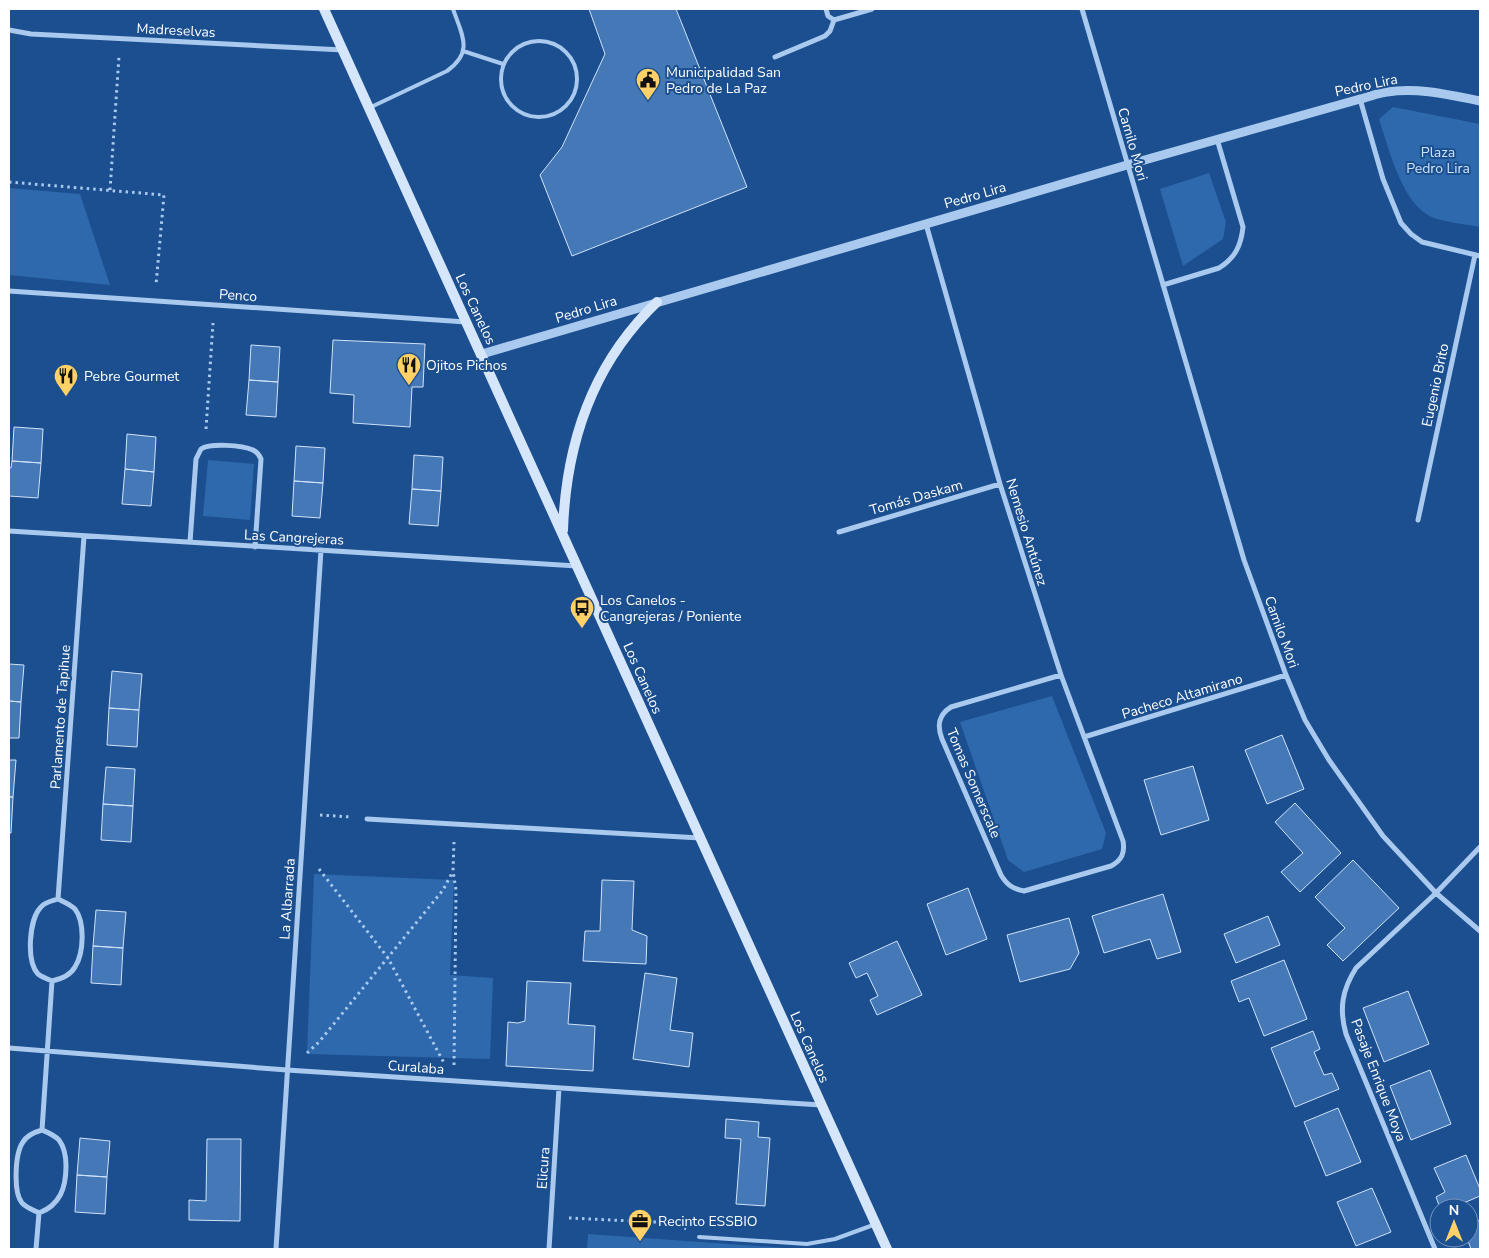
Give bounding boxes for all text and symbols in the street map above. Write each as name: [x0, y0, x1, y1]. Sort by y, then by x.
street label: Madreselvas: [136, 19, 216, 42]
place label: Municipalidad San Pedro de La Paz: [666, 63, 781, 98]
public building icon: Municipalidad San Pedro de La Paz: [635, 67, 661, 101]
street label: Pedro Lira: [1333, 70, 1399, 101]
street label: Camilo Mori: [1113, 105, 1152, 183]
park label: Plaza Pedro Lira: [1406, 143, 1470, 178]
street label: Pedro Lira: [942, 178, 1008, 213]
street label: Los Canelos: [451, 271, 500, 348]
street label: Penco: [218, 285, 258, 306]
street label: Pedro Lira: [553, 291, 619, 328]
street label: Eugenio Brito: [1417, 342, 1454, 428]
restaurant icon: Ojitos Pichos: [396, 352, 422, 386]
place label: Ojitos Pichos: [426, 356, 508, 375]
restaurant icon: Pebre Gourmet: [53, 363, 79, 397]
place label: Pebre Gourmet: [84, 367, 179, 386]
street label: Tomás Daskam: [867, 475, 965, 520]
street label: Nemesio Antúnez: [1001, 476, 1052, 589]
street label: Las Cangrejeras: [243, 525, 345, 550]
place label: Los Canelos - Cangrejeras / Poniente: [600, 591, 741, 626]
street label: Camilo Mori: [1260, 594, 1303, 671]
bus stop icon: Los Canelos - Cangrejeras / Poniente: [569, 595, 595, 629]
street label: Los Canelos: [618, 640, 667, 717]
street label: Parlamento de Tapihue: [46, 644, 75, 790]
street label: Pacheco Altamirano: [1119, 669, 1245, 724]
street label: Tomas Somerscale: [942, 725, 1005, 841]
street label: La Albarrada: [275, 858, 300, 940]
street label: Los Canelos: [785, 1009, 834, 1086]
street label: Pasaje Enrique Moya: [1346, 1016, 1411, 1144]
street label: Curalaba: [387, 1056, 445, 1079]
street label: Elicura: [533, 1146, 554, 1190]
north arrow: [1429, 1198, 1479, 1248]
text: N: [1449, 1201, 1459, 1220]
office icon: Recinto ESSBIO: [627, 1208, 653, 1242]
place label: Recinto ESSBIO: [658, 1212, 758, 1231]

